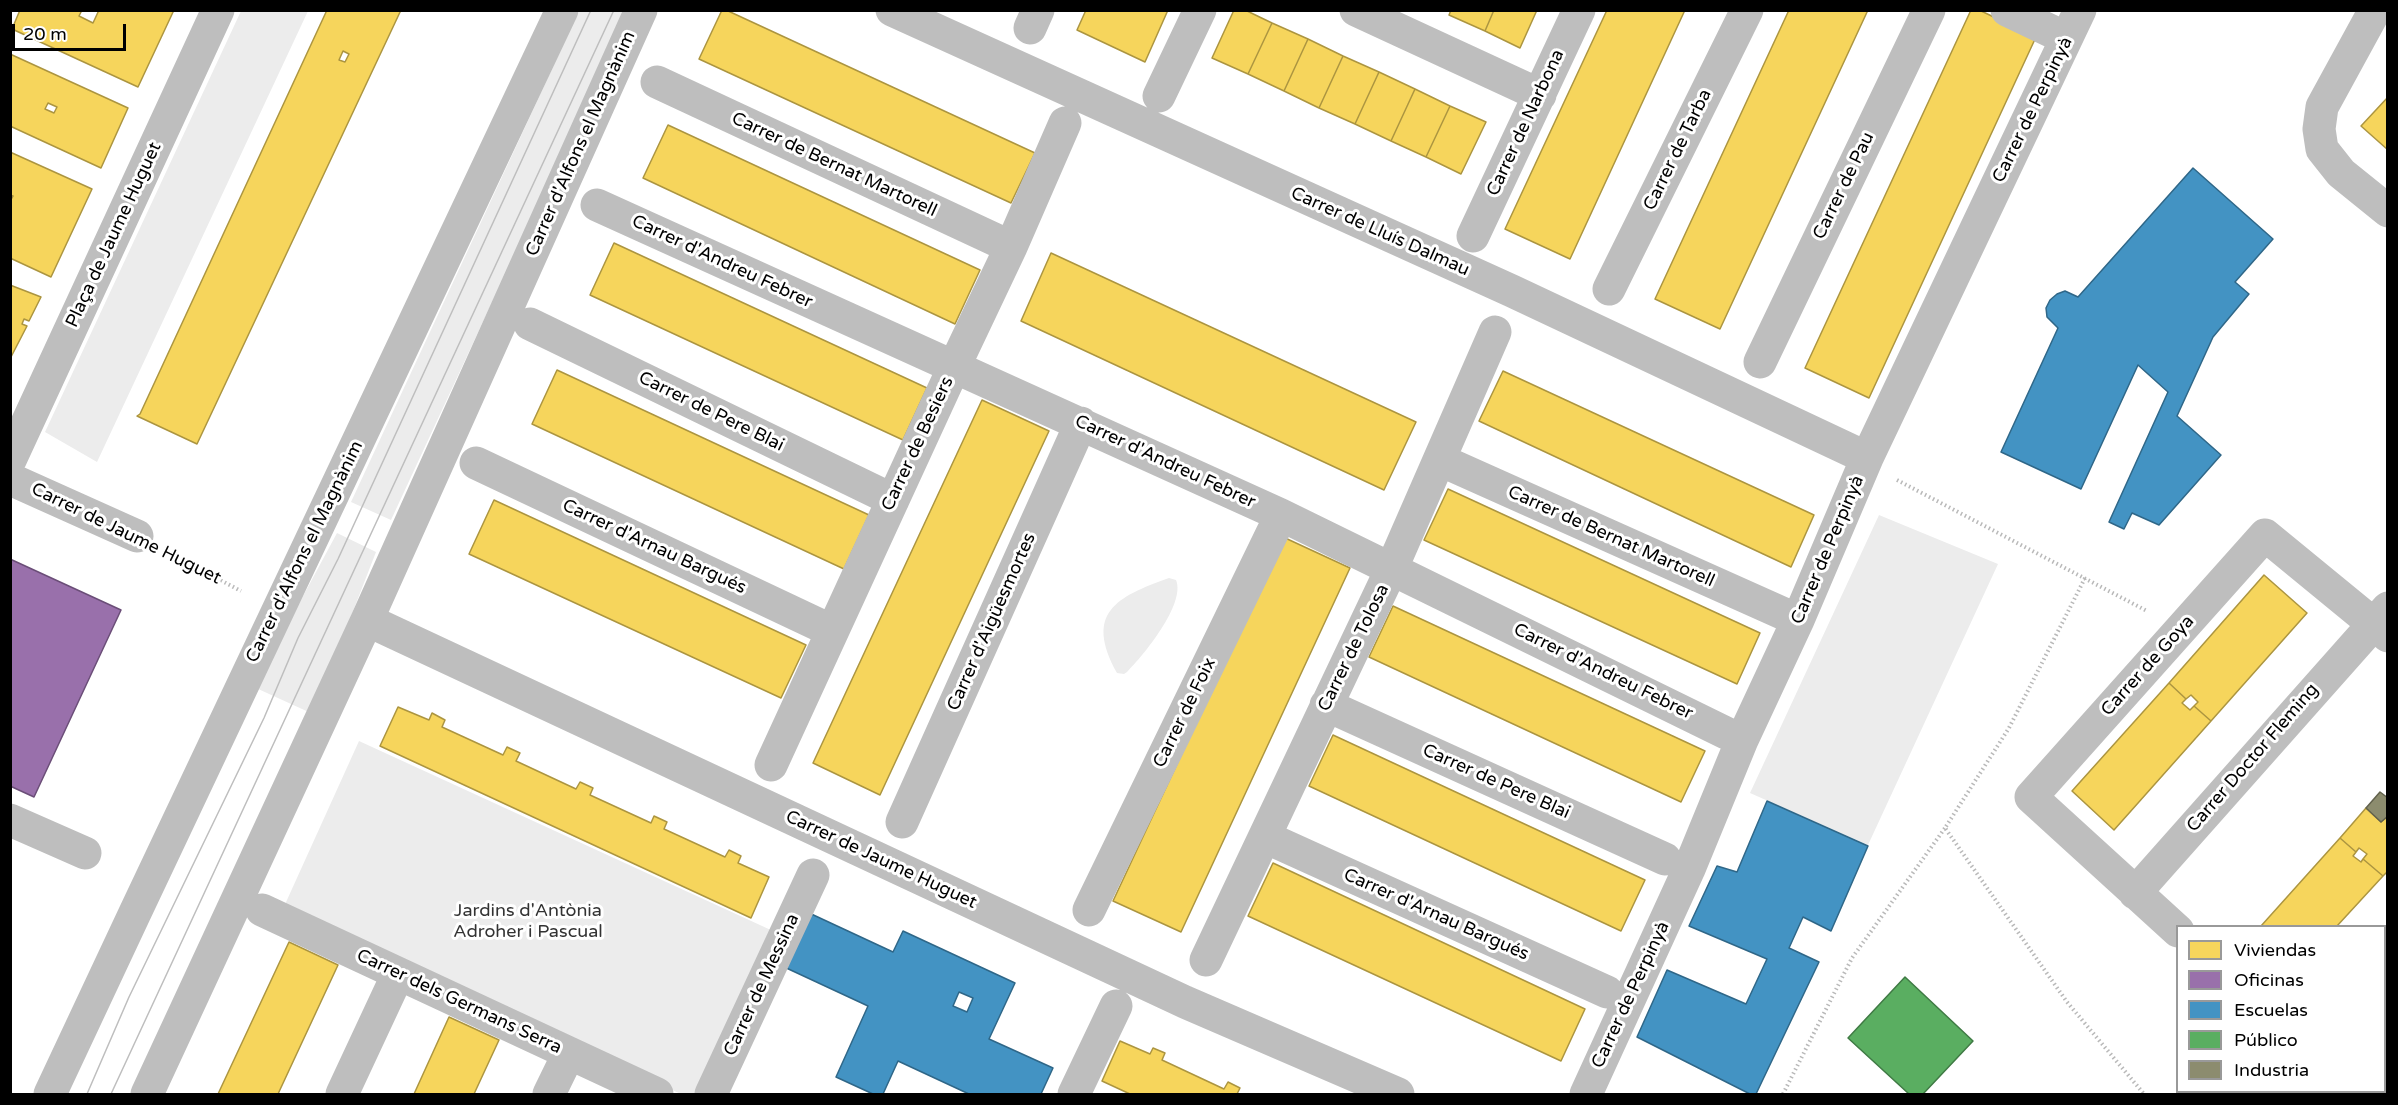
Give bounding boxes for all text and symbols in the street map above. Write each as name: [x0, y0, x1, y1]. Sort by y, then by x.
scale bar: [15, 12, 129, 50]
text: 20 m: [23, 23, 67, 45]
street label: Carrer d'Alfons el Magnànim: [522, 28, 640, 260]
street label: Carrer de Perpinyà: [1988, 34, 2078, 186]
street label: Carrer de Narbona: [1483, 46, 1569, 200]
street label: Carrer de Tarba: [1639, 86, 1717, 214]
street label: Carrer de Bernat Martorell: [728, 108, 940, 222]
street label: Carrer de Pau: [1809, 129, 1879, 243]
street label: Plaça de Jaume Huguet: [62, 139, 166, 331]
street label: Carrer de Lluís Dalmau: [1287, 183, 1473, 281]
street label: Carrer d'Andreu Febrer: [628, 211, 816, 313]
street label: Carrer de Pere Blai: [635, 367, 787, 457]
street label: Carrer de Besiers: [877, 373, 959, 515]
street label: Carrer d'Andreu Febrer: [1071, 411, 1259, 513]
street label: Carrer d'Alfons el Magnànim: [242, 438, 368, 666]
street label: Carrer de Perpinyà: [1787, 472, 1869, 628]
street label: Carrer de Jaume Huguet: [28, 479, 224, 589]
street label: Carrer de Bernat Martorell: [1504, 482, 1718, 592]
street label: Carrer d'Arnau Bargués: [559, 495, 749, 599]
street label: Carrer d'Aigüesmortes: [943, 530, 1041, 714]
street label: Carrer de Tolosa: [1314, 581, 1394, 715]
street label: Carrer de Goya: [2097, 611, 2199, 721]
street label: Carrer d'Andreu Febrer: [1510, 619, 1696, 725]
street label: Carrer de Foix: [1149, 655, 1221, 771]
street label: Carrer Doctor Fleming: [2183, 679, 2323, 837]
street label: Carrer de Pere Blai: [1419, 740, 1573, 824]
street label: Carrer de Jaume Huguet: [782, 806, 980, 914]
street label: Carrer d'Arnau Bargués: [1340, 864, 1532, 966]
park label: Jardins d'Antònia Adroher i Pascual: [453, 900, 603, 942]
street label: Carrer de Messina: [720, 911, 804, 1059]
street label: Carrer de Perpinyà: [1588, 918, 1674, 1072]
legend: [2176, 925, 2386, 1093]
text: Viviendas: [2234, 939, 2316, 961]
street label: Carrer dels Germans Serra: [353, 945, 565, 1059]
text: Oficinas: [2234, 969, 2304, 991]
text: Escuelas: [2234, 999, 2308, 1021]
text: Público: [2234, 1029, 2298, 1051]
text: Industria: [2234, 1059, 2309, 1081]

